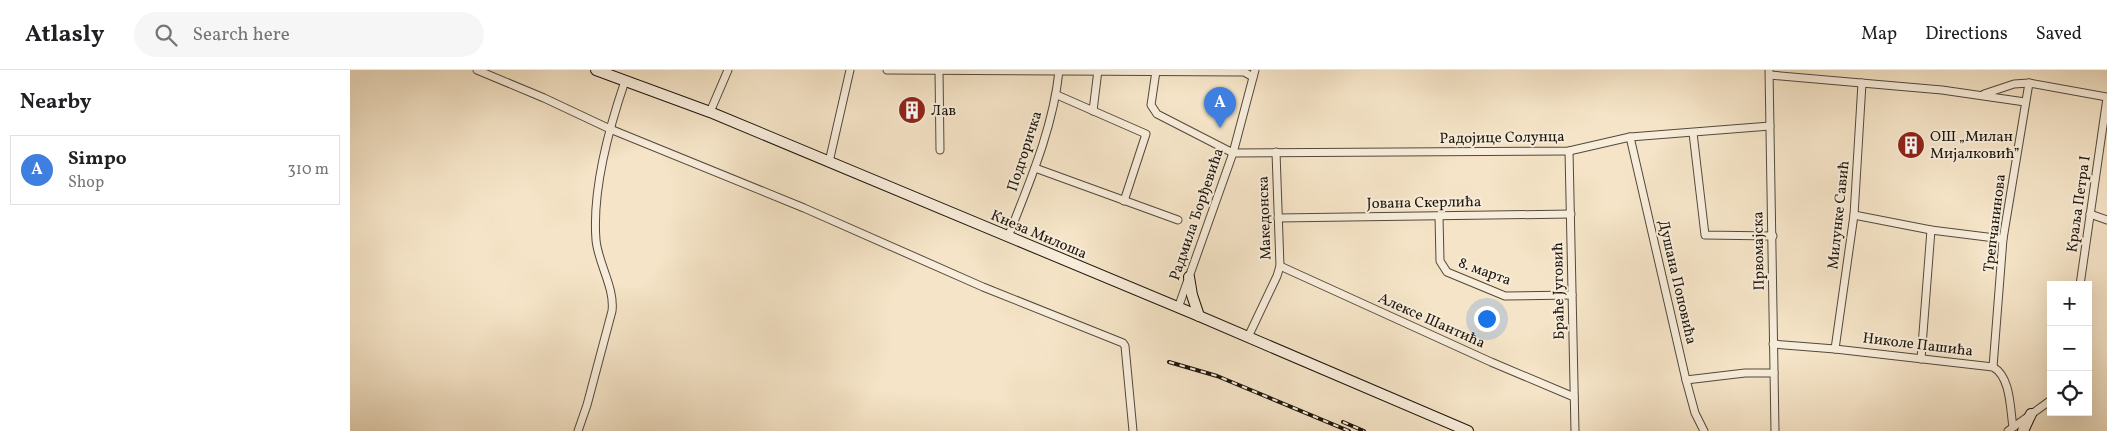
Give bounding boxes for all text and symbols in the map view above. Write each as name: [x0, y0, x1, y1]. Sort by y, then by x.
search box: [134, 12, 484, 57]
text: Atlasly: [25, 18, 104, 52]
icon: search: [152, 21, 180, 49]
text: Search here: [192, 22, 290, 48]
text: Map: [1861, 22, 1897, 47]
text: Directions: [1925, 22, 2008, 47]
text: Saved: [2036, 22, 2082, 47]
pin: A: [1204, 87, 1236, 128]
text: Nearby: [20, 88, 91, 117]
building icon: Лав: [897, 95, 927, 125]
place label: Лав: [931, 101, 956, 122]
street label: Подгоричка: [1003, 109, 1048, 194]
street label: Радојице Солунца: [1439, 127, 1565, 150]
place label: ОШ „Милан Мијалковић”: [1930, 127, 2019, 165]
building icon: ОШ „Милан Мијалковић”: [1896, 130, 1926, 160]
text: Simpo: [68, 146, 127, 172]
street label: Радмила Ђорђевића: [1165, 146, 1230, 283]
street label: Краља Петра I: [2062, 154, 2097, 254]
text: A: [31, 159, 43, 181]
text: 310 m: [288, 159, 329, 181]
street label: Милунке Савић: [1823, 160, 1856, 271]
text: Shop: [68, 172, 104, 194]
street label: Трепчанинова: [1979, 173, 2012, 273]
street label: Македонска: [1254, 176, 1277, 260]
street label: Јована Скерлића: [1367, 192, 1482, 215]
street label: Кнеза Милоша: [987, 206, 1090, 265]
street label: Првомајска: [1748, 211, 1771, 291]
street label: Душана Поповића: [1652, 218, 1701, 347]
street label: Браће Југовић: [1548, 242, 1571, 340]
street label: 8. марта: [1455, 253, 1514, 292]
map controls: [2047, 281, 2092, 416]
button: +: [2047, 281, 2092, 326]
street label: Алексе Шантића: [1375, 288, 1488, 354]
your location: [1474, 306, 1500, 332]
button: −: [2047, 326, 2092, 371]
street label: Николе Пашића: [1861, 328, 1974, 363]
button: locate: [2047, 371, 2092, 416]

